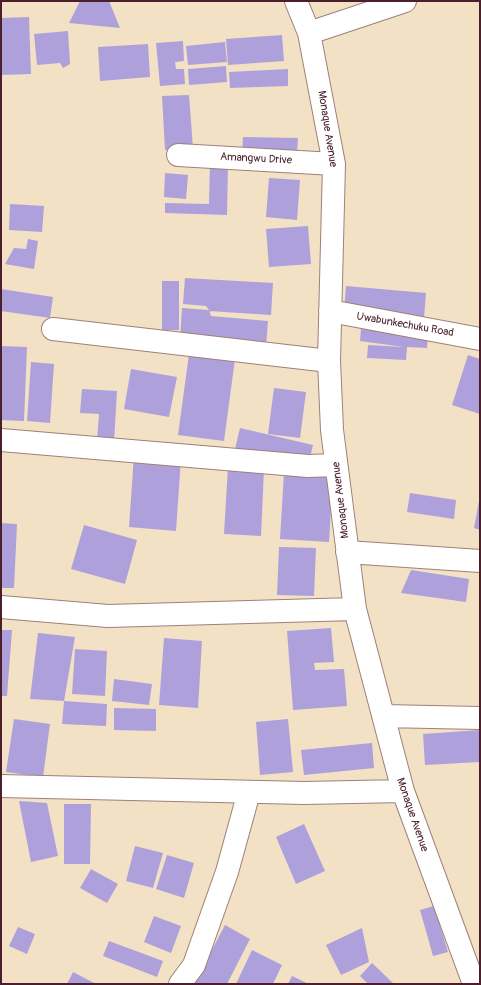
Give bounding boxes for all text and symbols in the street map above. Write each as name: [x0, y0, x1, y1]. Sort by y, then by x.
street label: Monaque Avenue: [314, 90, 340, 168]
street label: Amangwu Drive: [220, 151, 292, 167]
street label: Uwabunkechuku Road: [355, 310, 455, 340]
street label: Monaque Avenue: [330, 461, 352, 539]
street label: Monaque Avenue: [393, 776, 431, 854]

